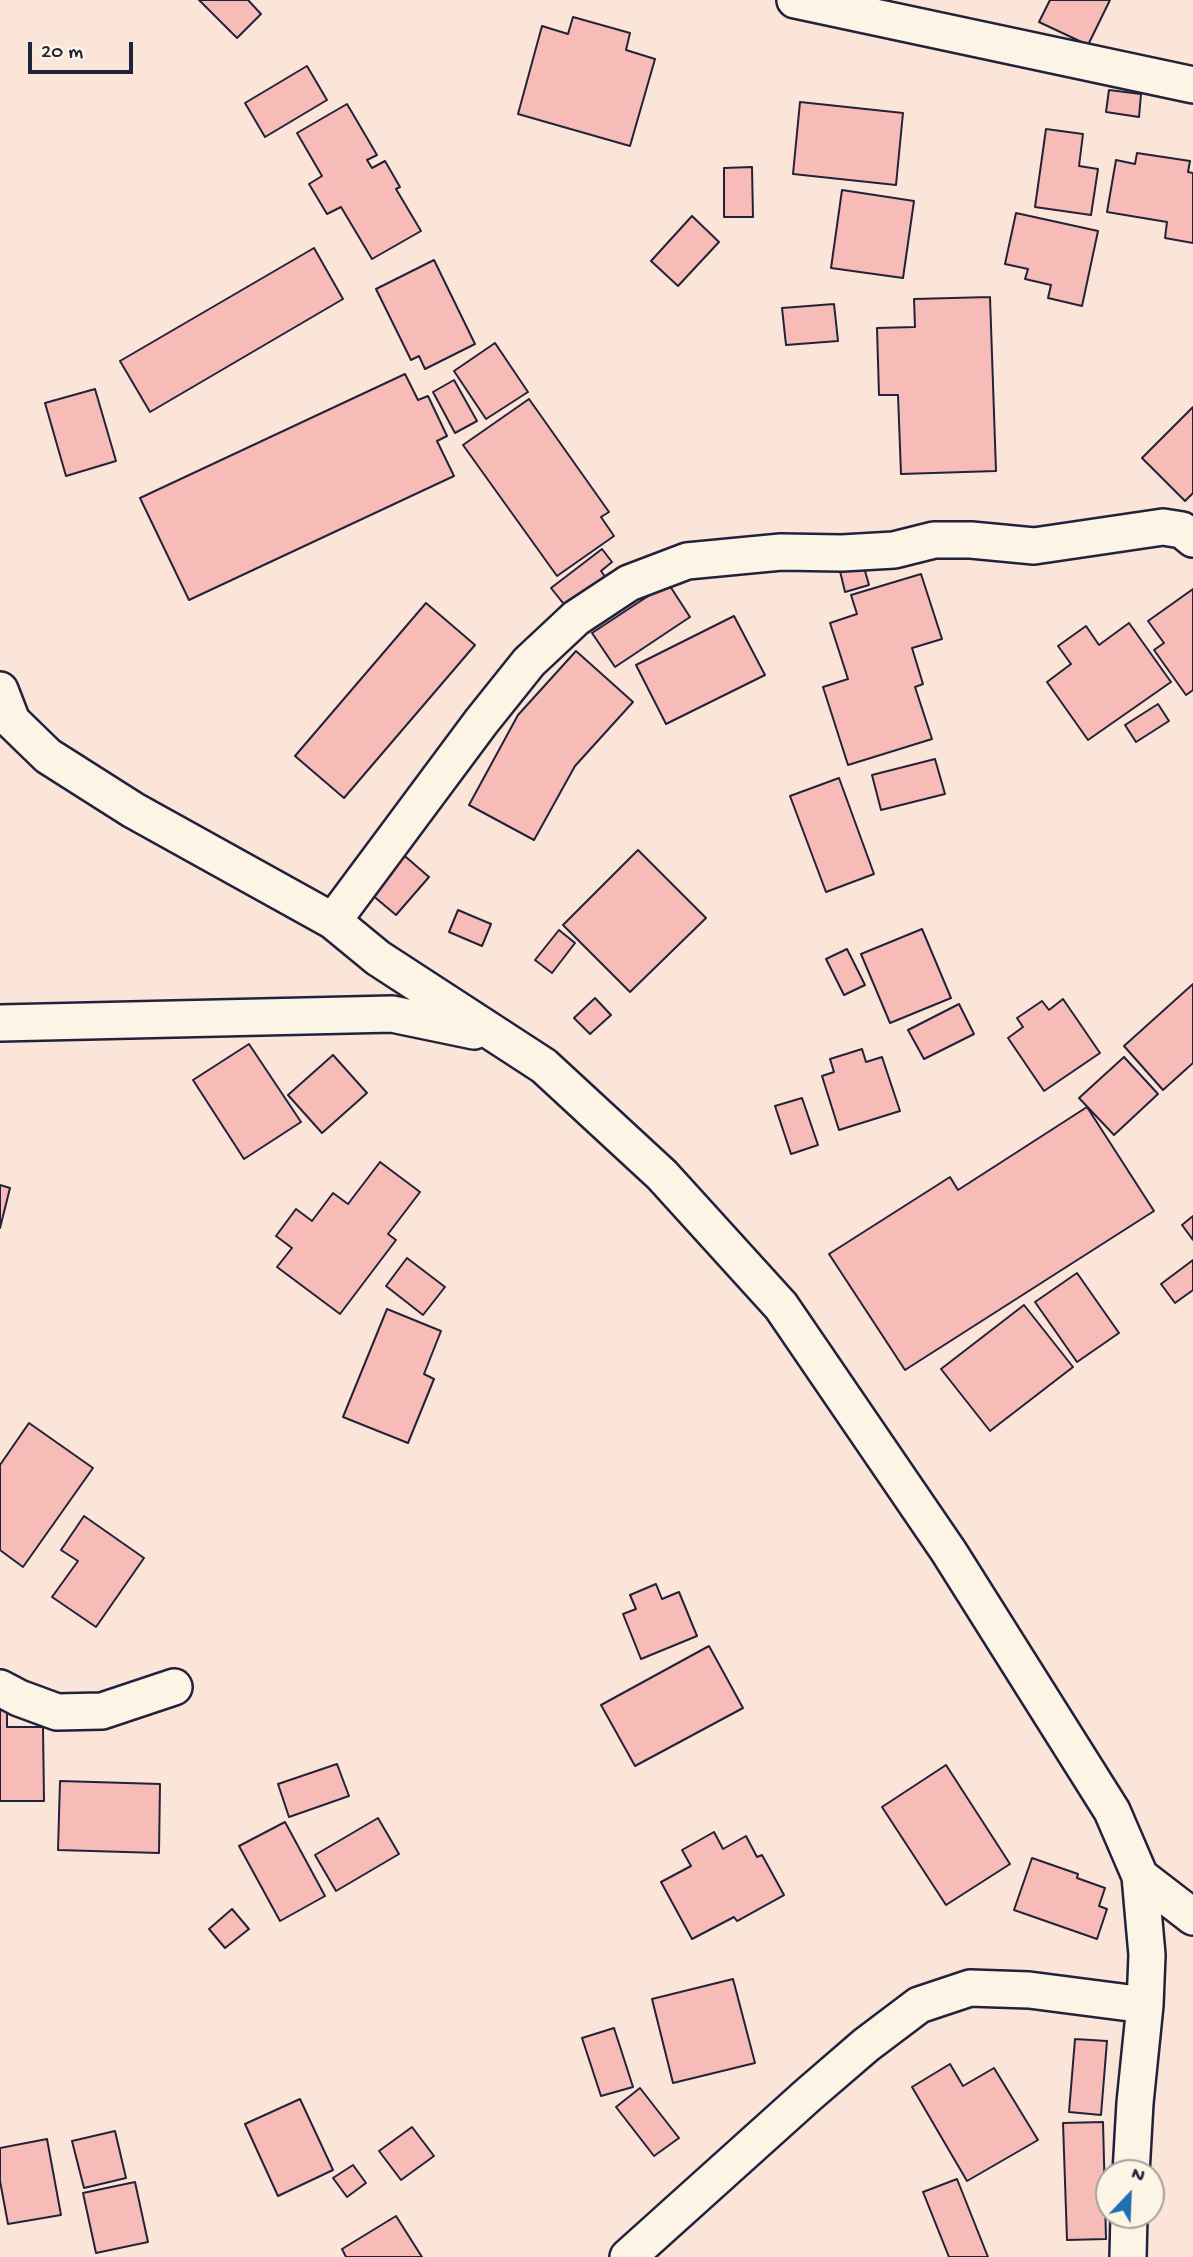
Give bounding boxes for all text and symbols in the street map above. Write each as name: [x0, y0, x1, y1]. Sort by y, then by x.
scale bar: [32, 28, 136, 72]
text: 20 m: [41, 41, 83, 66]
north arrow: [1095, 2159, 1165, 2229]
text: N: [1127, 2163, 1148, 2189]

